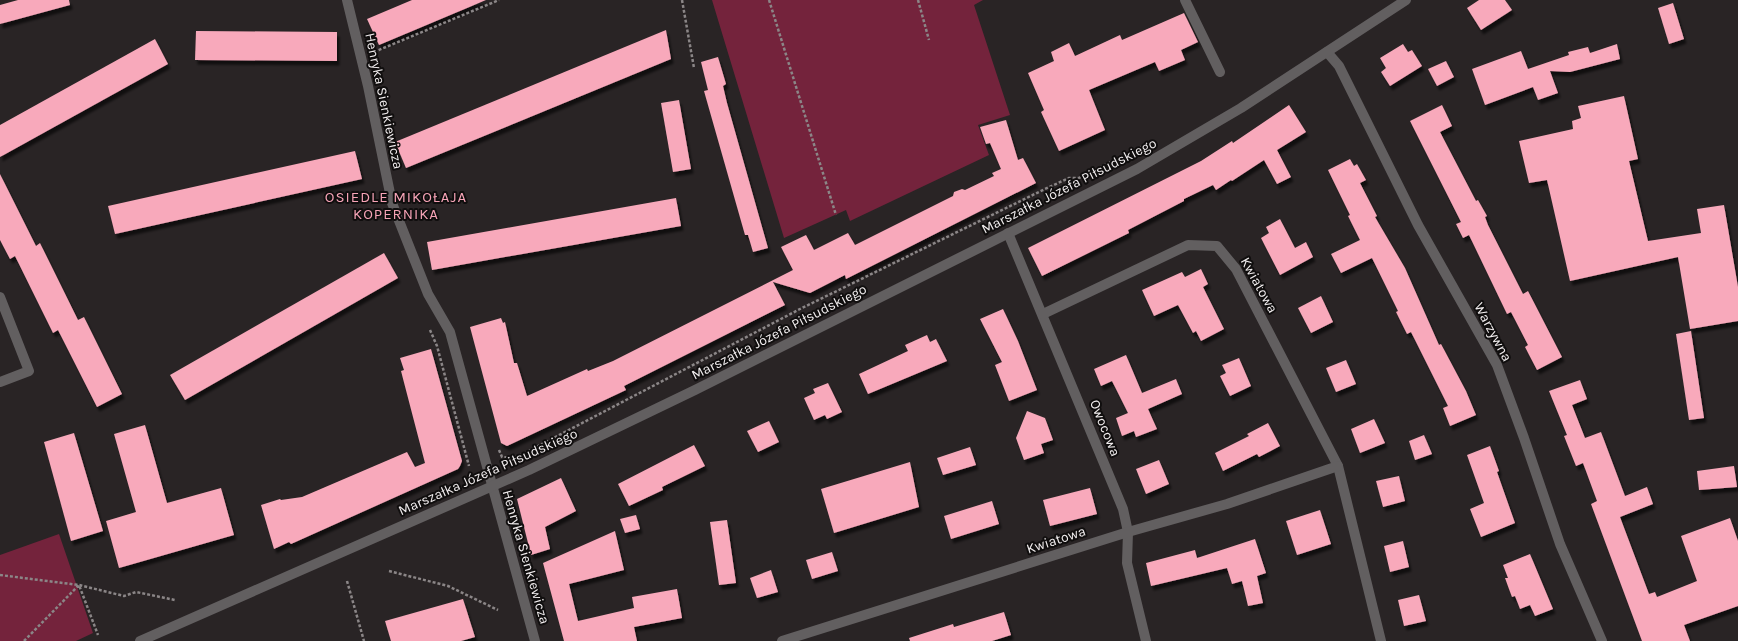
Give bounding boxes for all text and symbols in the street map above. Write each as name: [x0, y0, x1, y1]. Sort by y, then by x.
street label: Henryka Sienkiewicza: [361, 31, 407, 171]
street label: Marszałka Józefa Piłsudskiego: [979, 134, 1159, 238]
district label: OSIEDLE MIKOŁAJA KOPERNIKA: [325, 188, 467, 223]
street label: Kwiatowa: [1237, 254, 1281, 316]
street label: Marszałka Józefa Piłsudskiego: [689, 280, 869, 384]
street label: Warzywna: [1470, 300, 1516, 364]
street label: Owocowa: [1086, 397, 1124, 459]
street label: Marszałka Józefa Piłsudskiego: [396, 425, 580, 519]
street label: Henryka Sienkiewicza: [499, 488, 553, 626]
street label: Kwiatowa: [1024, 522, 1088, 558]

